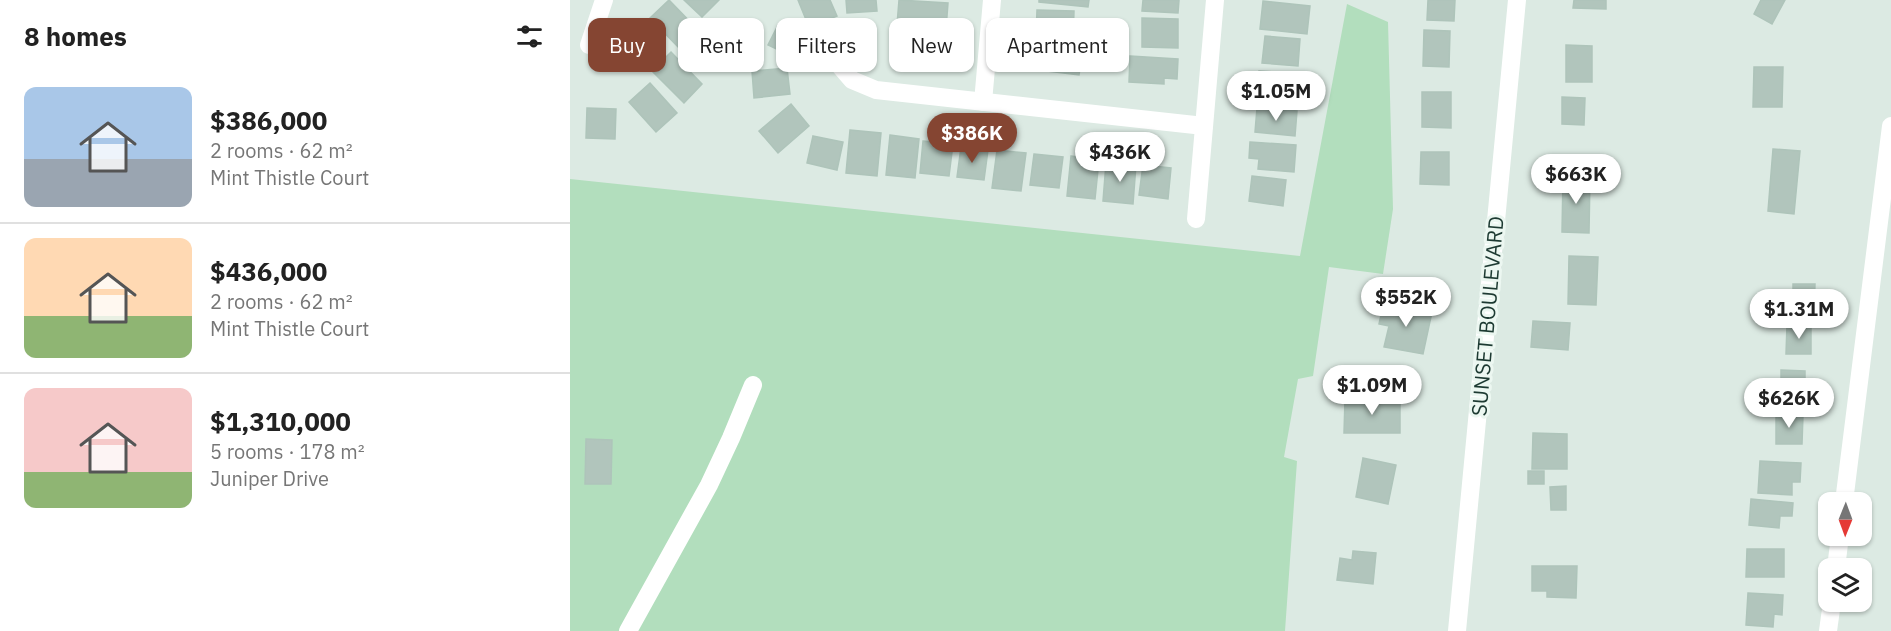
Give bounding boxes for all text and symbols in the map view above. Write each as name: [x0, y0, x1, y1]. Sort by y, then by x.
chip: Buy: [588, 18, 666, 72]
chip: Rent: [678, 18, 764, 72]
chip: Filters: [776, 18, 877, 72]
chip: New: [889, 18, 974, 72]
chip: Apartment: [986, 18, 1129, 72]
text: 8 homes: [24, 19, 127, 53]
icon: filters: [513, 20, 546, 53]
pin: $1.05M: [1227, 71, 1325, 122]
text: $1.05M: [1241, 77, 1311, 104]
text: $386,000: [210, 103, 327, 137]
icon: home: [72, 111, 144, 183]
pin: $386K: [930, 113, 1014, 164]
text: $386K: [941, 119, 1003, 146]
pin: $436K: [1078, 132, 1162, 183]
text: 2 rooms · 62 m²: [210, 137, 353, 164]
text: $436K: [1089, 138, 1151, 165]
pin: $663K: [1534, 154, 1618, 205]
text: $663K: [1545, 160, 1607, 187]
text: Mint Thistle Court: [210, 164, 369, 191]
street label: SUNSET BOULEVARD: [1464, 215, 1510, 417]
text: $436,000: [210, 254, 327, 288]
icon: home: [72, 262, 144, 334]
pin: $552K: [1364, 277, 1448, 328]
text: $552K: [1375, 283, 1437, 310]
text: 2 rooms · 62 m²: [210, 288, 353, 315]
pin: $1.31M: [1750, 289, 1848, 340]
text: $1.31M: [1764, 295, 1834, 322]
text: Mint Thistle Court: [210, 315, 369, 342]
pin: $1.09M: [1323, 365, 1421, 416]
text: $1.09M: [1337, 371, 1407, 398]
pin: $626K: [1747, 378, 1831, 429]
text: $626K: [1758, 384, 1820, 411]
text: $1,310,000: [210, 404, 351, 438]
icon: home: [72, 412, 144, 484]
text: 5 rooms · 178 m²: [210, 438, 365, 465]
text: Juniper Drive: [210, 465, 329, 492]
north arrow: [1818, 492, 1872, 546]
map controls: [1818, 492, 1872, 612]
button: layers: [1818, 558, 1872, 612]

